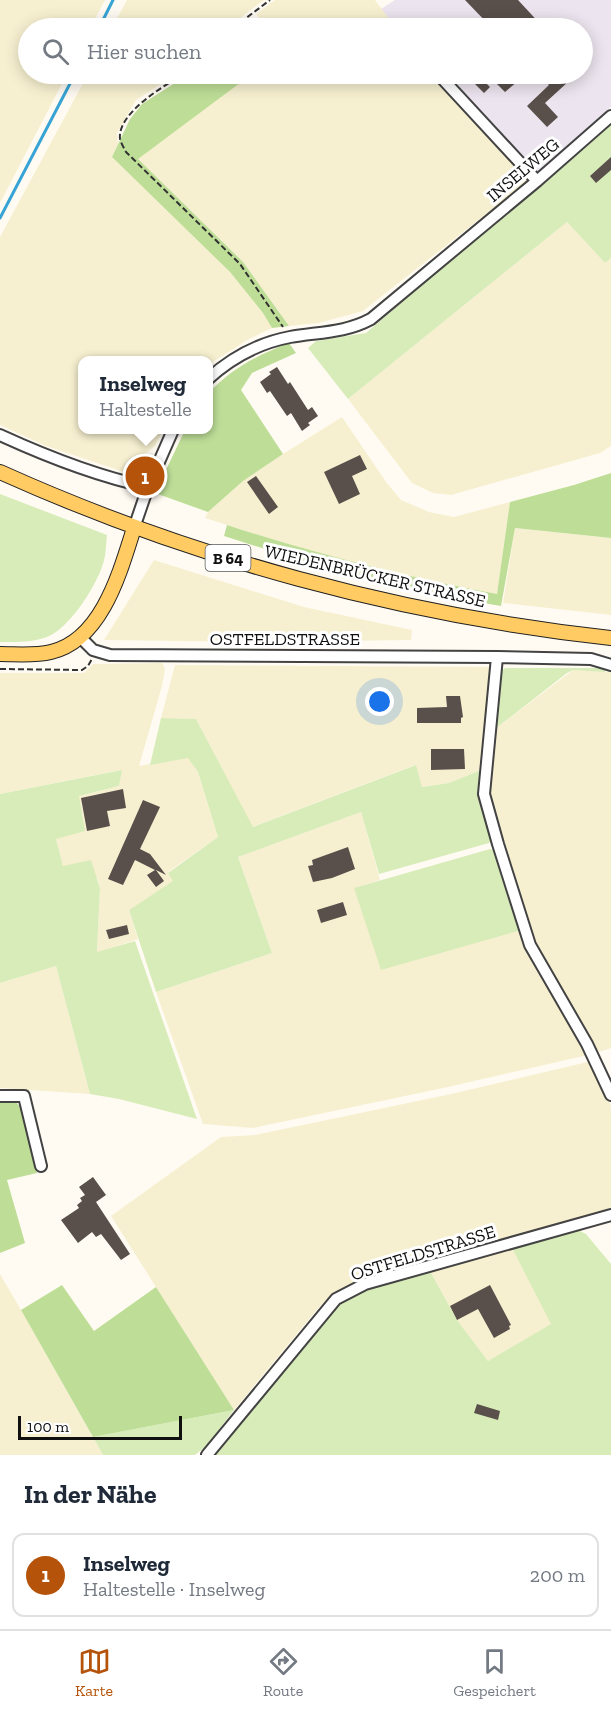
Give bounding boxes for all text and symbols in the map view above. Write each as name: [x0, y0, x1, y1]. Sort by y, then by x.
search box: [18, 18, 593, 84]
icon: search: [39, 35, 72, 68]
text: Hier suchen: [87, 38, 201, 65]
street label: INSELWEG: [482, 133, 564, 207]
popup: [78, 356, 213, 434]
text: Inselweg: [99, 370, 186, 397]
text: Haltestelle: [99, 397, 192, 421]
pin: 1: [126, 454, 164, 498]
street label: WIEDENBRÜCKER STRASSE: [262, 540, 488, 612]
road number: B 64: [206, 545, 250, 571]
street label: OSTFELDSTRASSE: [210, 628, 360, 650]
your location: [365, 687, 394, 716]
street label: OSTFELDSTRASSE: [348, 1221, 498, 1285]
scale bar: [18, 1413, 182, 1440]
text: 100 m: [27, 1417, 69, 1436]
text: In der Nähe: [24, 1478, 156, 1510]
text: Inselweg: [83, 1550, 170, 1577]
text: 1: [41, 1563, 50, 1587]
text: 200 m: [530, 1563, 585, 1587]
text: Haltestelle · Inselweg: [83, 1577, 265, 1601]
tab: Karte: [75, 1645, 113, 1700]
tab: Route: [263, 1645, 303, 1700]
tab: Gespeichert: [453, 1645, 536, 1700]

